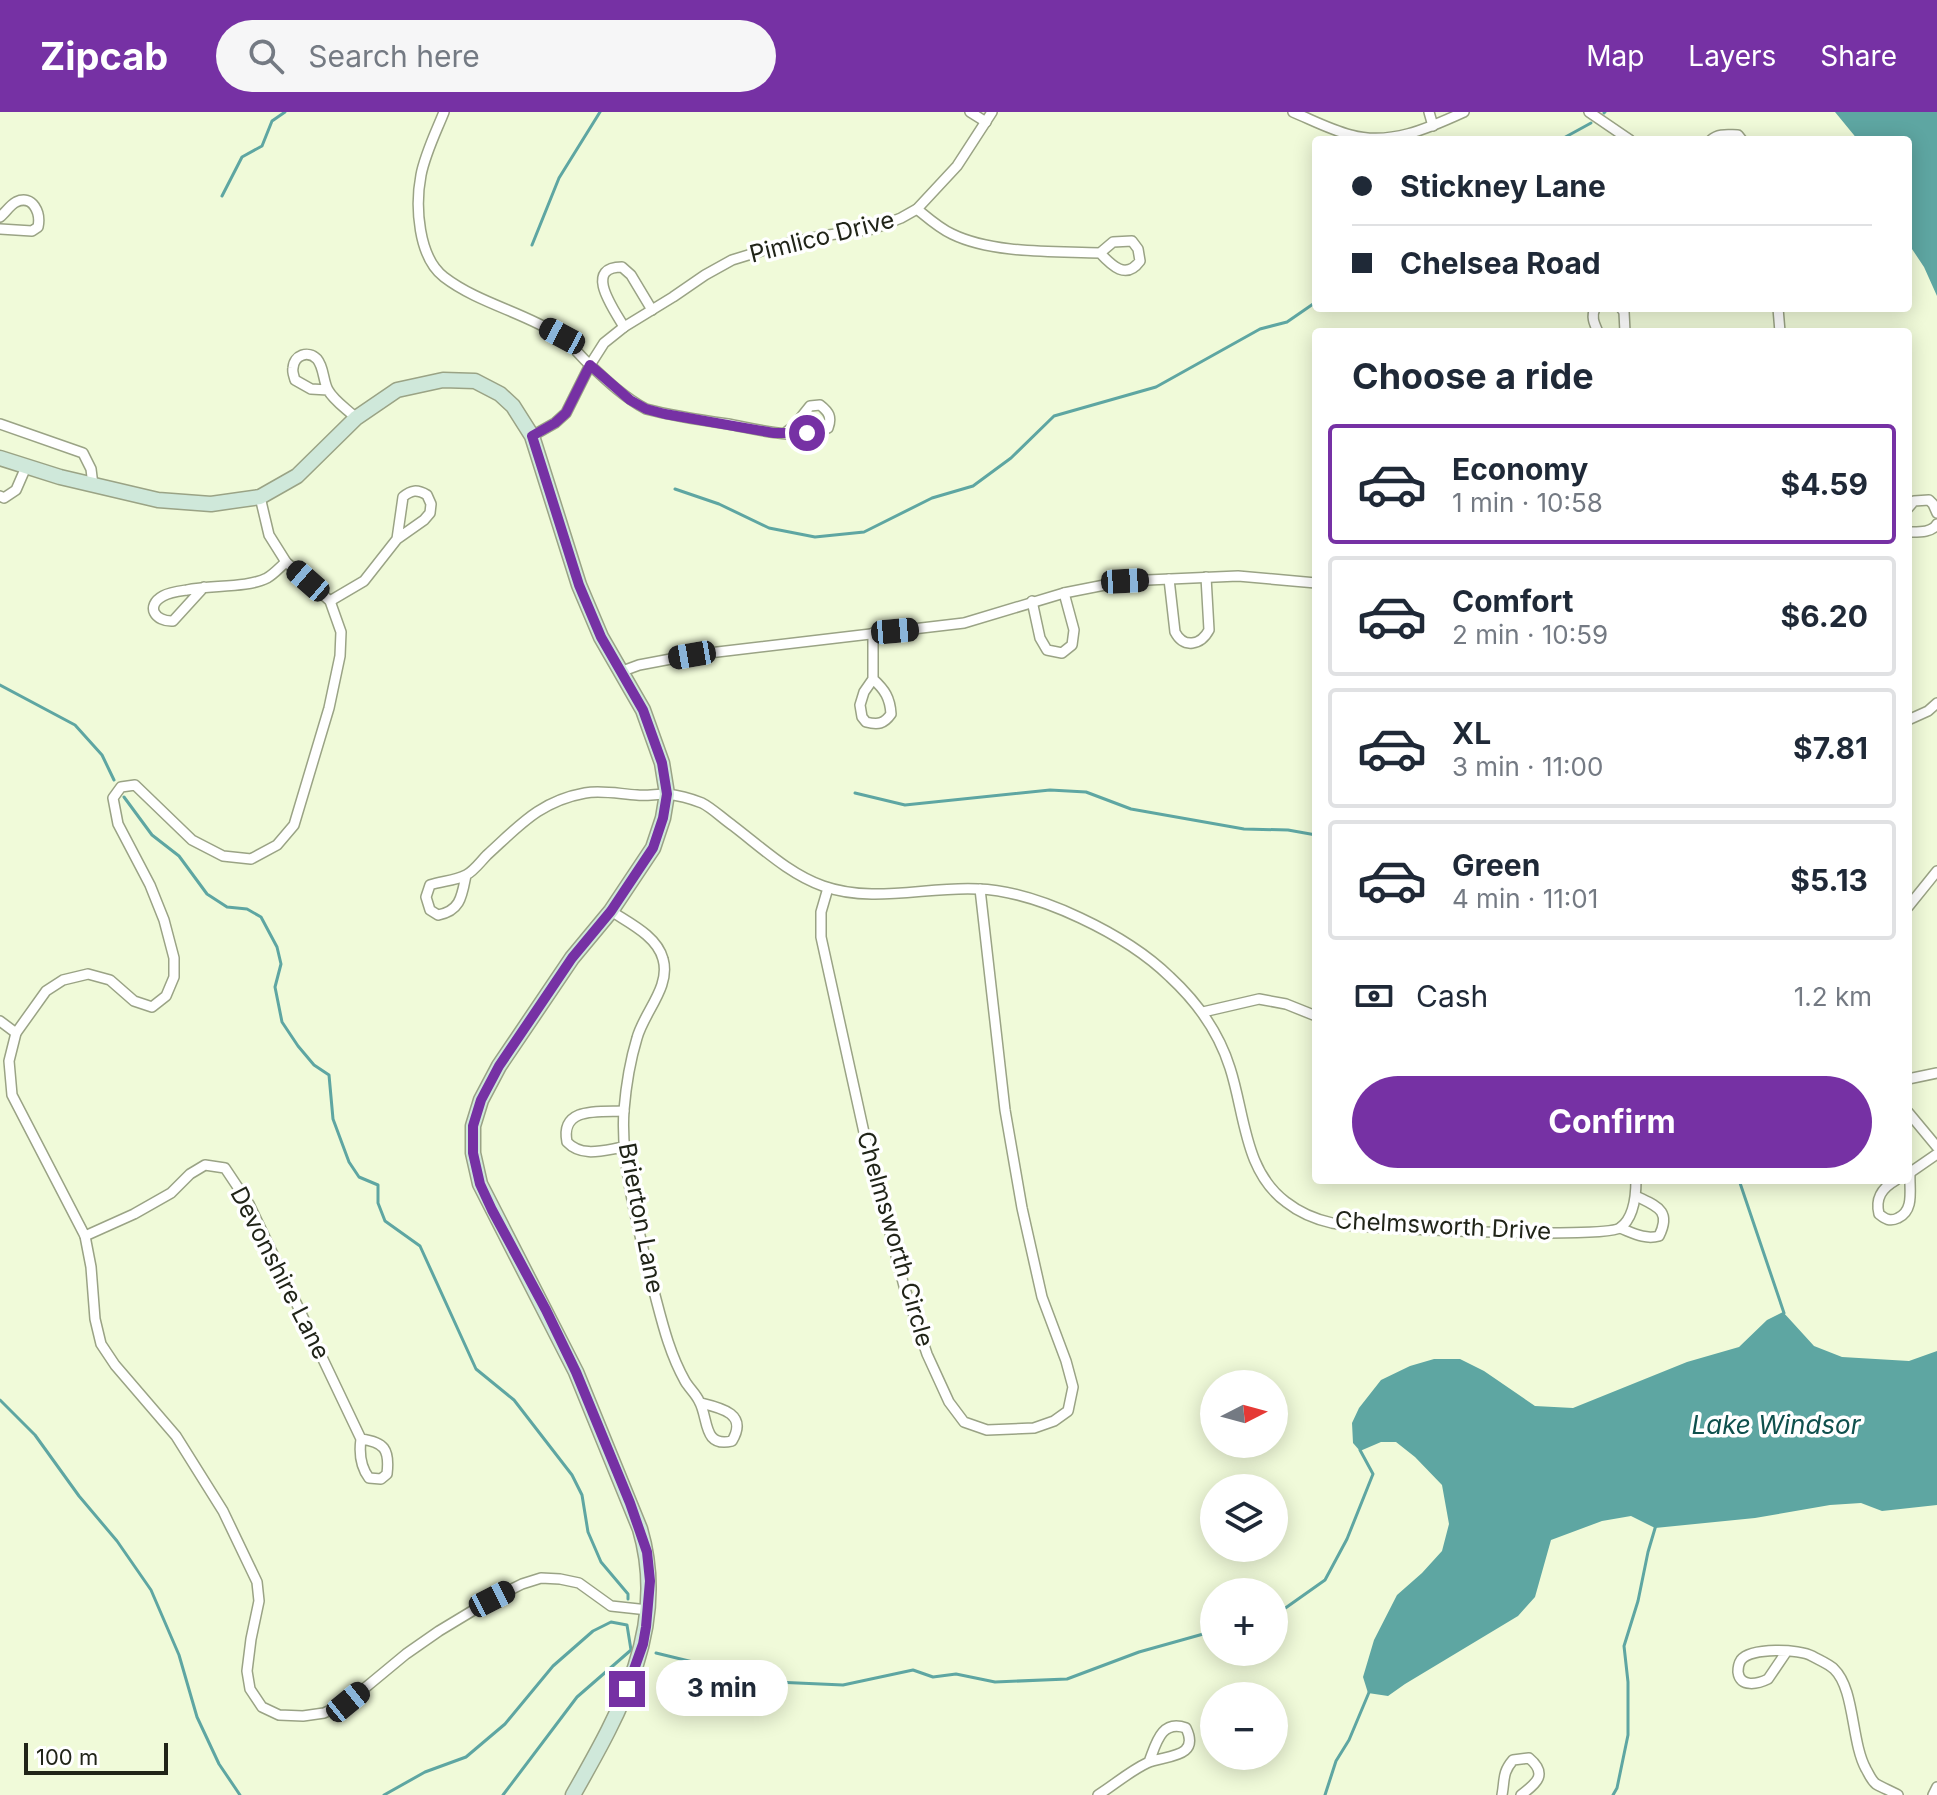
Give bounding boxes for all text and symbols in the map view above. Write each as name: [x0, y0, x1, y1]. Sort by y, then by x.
search box: [216, 20, 776, 92]
text: Zipcab: [40, 33, 168, 79]
icon: search: [244, 34, 288, 78]
text: Search here: [308, 38, 480, 74]
text: Map: [1586, 39, 1644, 73]
text: Layers: [1688, 39, 1776, 73]
text: Share: [1820, 39, 1897, 73]
text: Stickney Lane: [1400, 168, 1606, 204]
street label: Pimlico Drive: [746, 205, 897, 269]
text: Chelsea Road: [1400, 245, 1601, 281]
car: [535, 314, 589, 358]
text: Choose a ride: [1352, 354, 1594, 398]
route start: [789, 415, 825, 451]
icon: car: [1356, 448, 1428, 520]
text: Economy: [1452, 451, 1588, 487]
text: $4.59: [1781, 466, 1868, 502]
text: 1 min · 10:58: [1452, 487, 1603, 518]
car: [282, 556, 334, 606]
car: [1100, 568, 1150, 594]
icon: car: [1356, 580, 1428, 652]
text: Comfort: [1452, 583, 1573, 619]
text: $6.20: [1781, 598, 1868, 634]
car: [870, 617, 920, 645]
text: 2 min · 10:59: [1452, 619, 1608, 650]
car: [666, 639, 718, 671]
icon: car: [1356, 712, 1428, 784]
text: XL: [1452, 715, 1491, 751]
text: $7.81: [1793, 730, 1868, 766]
text: 3 min · 11:00: [1452, 751, 1603, 782]
icon: car: [1356, 844, 1428, 916]
text: Green: [1452, 847, 1540, 883]
text: $5.13: [1790, 862, 1868, 898]
text: 4 min · 11:01: [1452, 883, 1598, 914]
icon: cash: [1352, 974, 1396, 1018]
text: Cash: [1416, 978, 1488, 1014]
text: 1.2 km: [1794, 981, 1872, 1012]
button: Confirm: [1352, 1076, 1872, 1168]
street label: Chelmsworth Circle: [851, 1128, 940, 1350]
street label: Brierton Lane: [613, 1140, 670, 1296]
street label: Devonshire Lane: [224, 1182, 336, 1364]
street label: Chelmsworth Drive: [1334, 1205, 1552, 1246]
north arrow: [1200, 1370, 1288, 1458]
map controls: [1200, 1370, 1288, 1770]
water label: Lake Windsor: [1692, 1409, 1862, 1440]
button: layers: [1200, 1474, 1288, 1562]
car: [465, 1577, 519, 1621]
button: +: [1200, 1578, 1288, 1666]
callout: 3 min: [655, 1661, 787, 1717]
route end: [609, 1671, 645, 1707]
text: 3 min: [687, 1672, 757, 1703]
car: [322, 1678, 374, 1726]
button: −: [1200, 1682, 1288, 1770]
scale bar: [24, 1739, 168, 1775]
text: 100 m: [36, 1744, 98, 1770]

